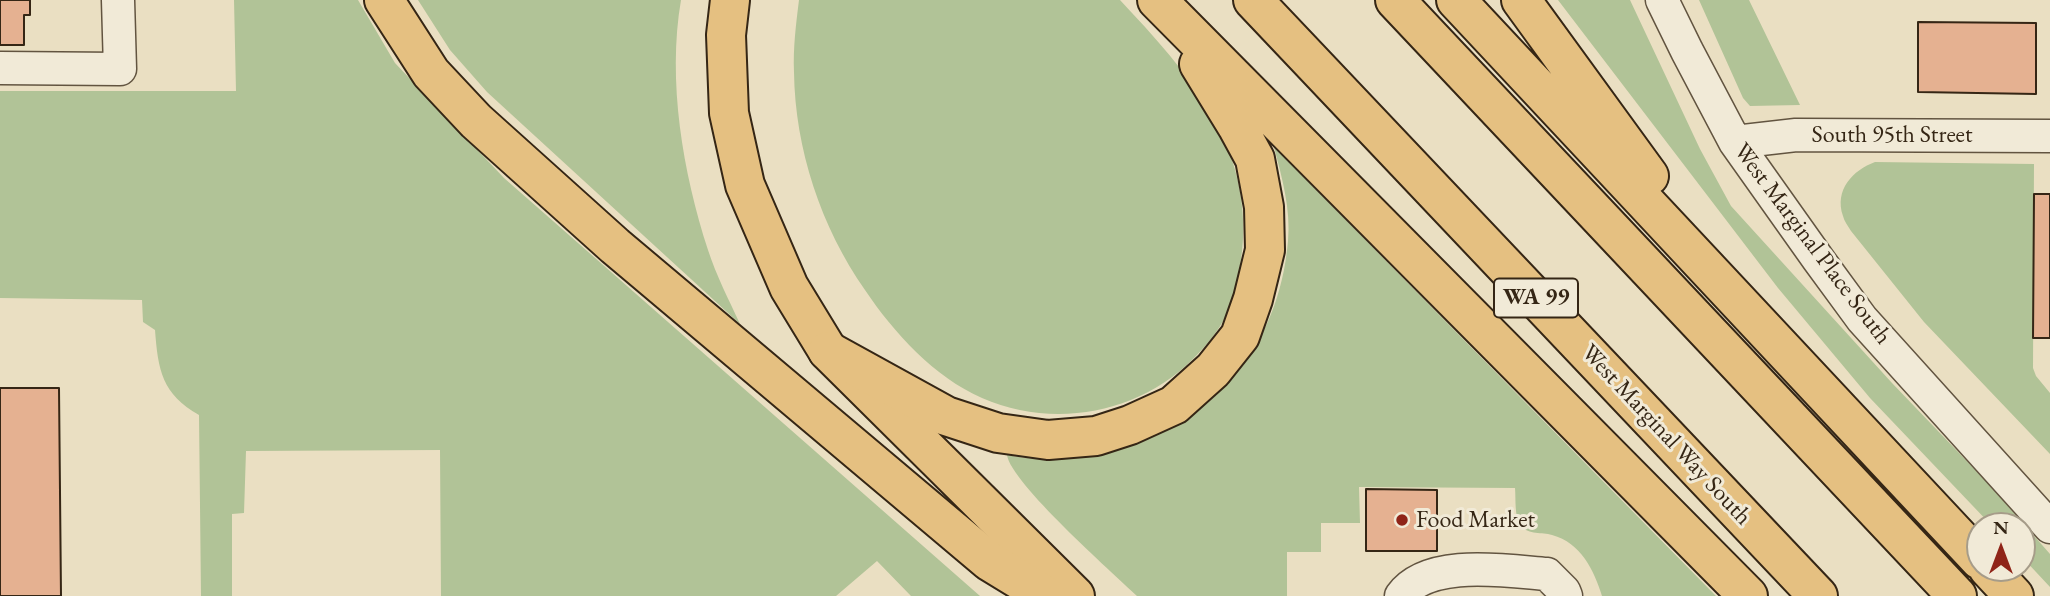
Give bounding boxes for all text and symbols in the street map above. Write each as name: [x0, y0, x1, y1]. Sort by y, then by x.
street label: South 95th Street: [1812, 121, 1972, 149]
street label: West Marginal Place South: [1727, 138, 1897, 350]
road number: WA 99: [1494, 278, 1578, 318]
street label: West Marginal Way South: [1575, 339, 1757, 531]
place label: Food Market: [1416, 506, 1535, 534]
marker: Food Market: [1394, 512, 1410, 528]
north arrow: [1966, 512, 2036, 582]
text: N: [1993, 515, 2009, 540]

